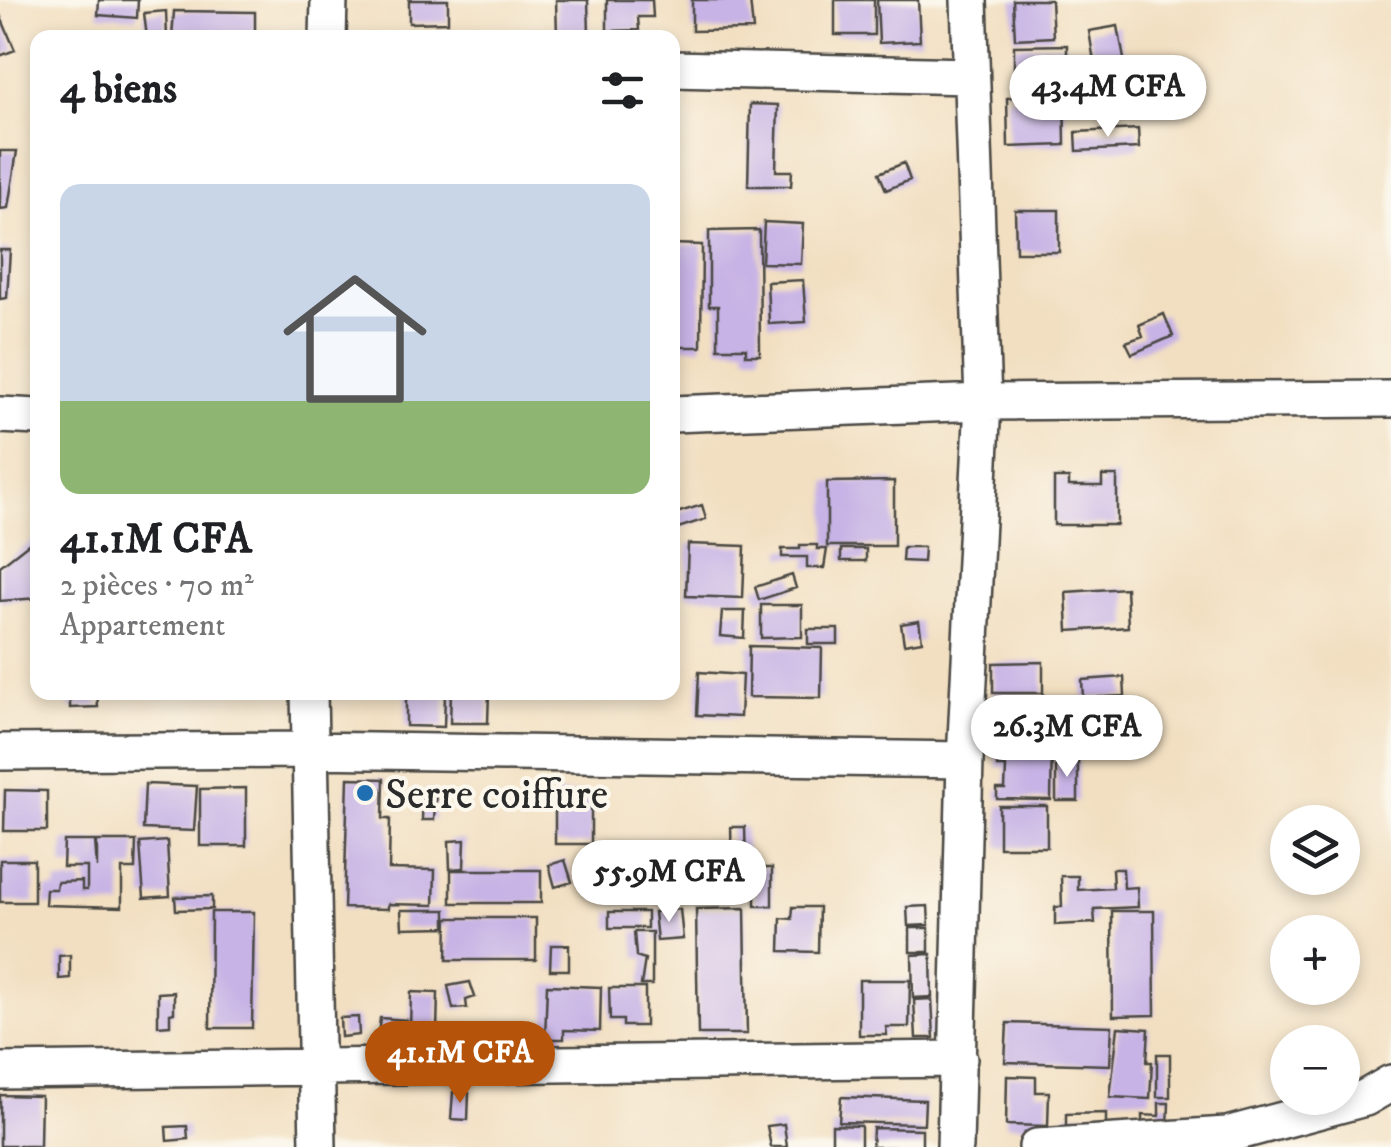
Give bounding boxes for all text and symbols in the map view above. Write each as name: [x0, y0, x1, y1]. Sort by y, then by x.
pin: 43.4M CFA: [994, 55, 1222, 140]
icon: filters: [595, 63, 650, 118]
text: 4 biens: [60, 64, 177, 116]
text: 43.4M CFA: [1031, 67, 1185, 107]
icon: home: [265, 249, 445, 429]
text: 41.1M CFA: [60, 514, 252, 566]
text: 2 pièces · 70 m²: [60, 566, 254, 606]
text: Appartement: [60, 606, 225, 646]
pin: 26.3M CFA: [953, 695, 1181, 780]
text: 26.3M CFA: [993, 707, 1141, 747]
place label: Serre coiffure: [385, 770, 608, 822]
marker: Serre coiffure: [354, 782, 376, 804]
map controls: [1270, 805, 1360, 1115]
button: layers: [1270, 805, 1360, 895]
pin: 55.9M CFA: [555, 840, 783, 925]
text: 55.9M CFA: [594, 852, 744, 892]
button: +: [1270, 915, 1360, 1005]
pin: 41.1M CFA: [346, 1021, 574, 1106]
button: −: [1270, 1025, 1360, 1115]
text: 41.1M CFA: [387, 1033, 533, 1073]

